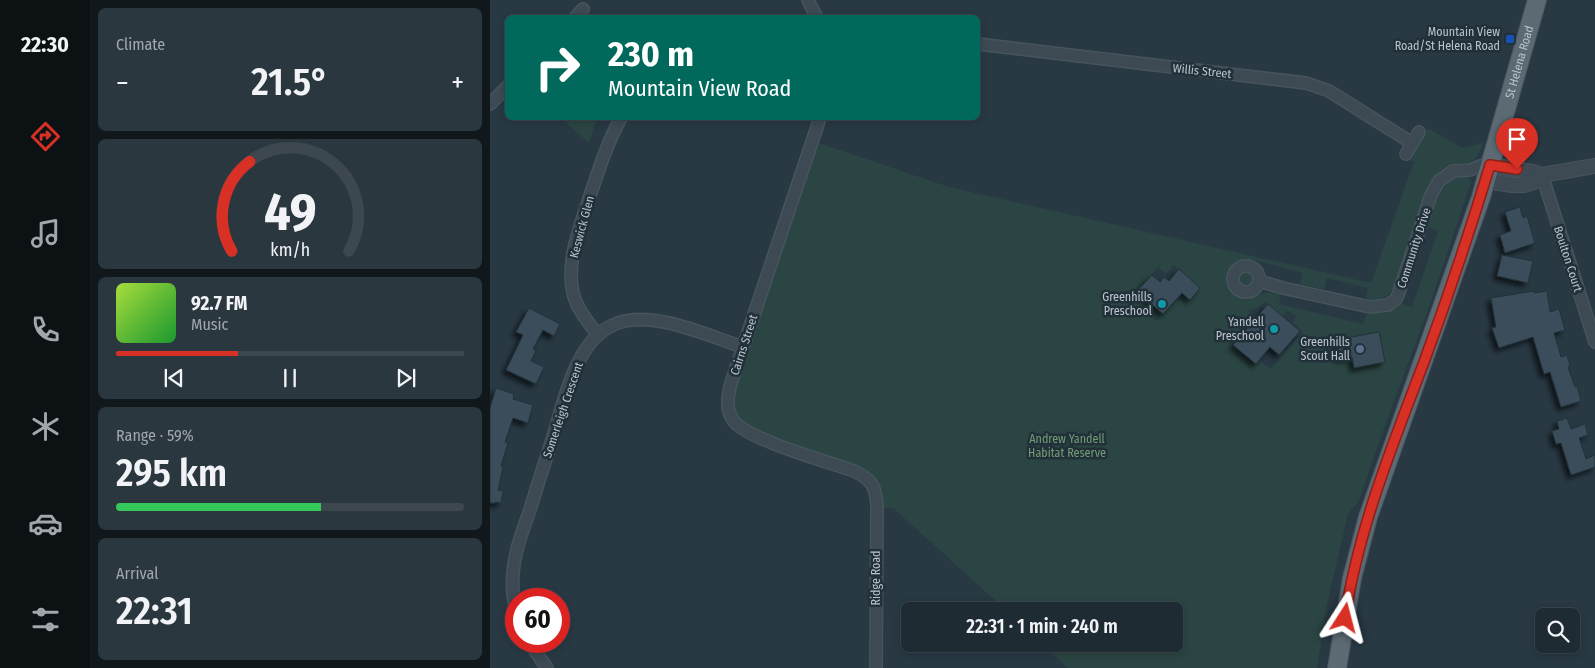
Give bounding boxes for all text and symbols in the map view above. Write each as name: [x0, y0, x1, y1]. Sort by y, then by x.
street label: St Helena Road: [1502, 24, 1536, 100]
place label: Mountain View Road/St Helena Road: [1395, 25, 1500, 53]
text: 22:30: [21, 31, 69, 58]
text: 230 m: [608, 33, 694, 75]
marker: Mountain View Road/St Helena Road: [1504, 33, 1516, 45]
text: Climate: [116, 35, 165, 54]
icon: right: [525, 35, 590, 100]
text: 21.5°: [251, 59, 329, 105]
street label: Willis Street: [1172, 61, 1232, 81]
text: −: [116, 66, 129, 99]
text: +: [451, 66, 464, 99]
text: Mountain View Road: [608, 75, 791, 102]
pin: [1496, 118, 1538, 169]
icon: directions: [28, 119, 63, 154]
icon: arrive: [1503, 125, 1531, 153]
text: 49: [264, 181, 316, 244]
street label: Keswick Glen: [567, 194, 597, 260]
street label: Community Drive: [1394, 206, 1434, 290]
icon: music: [28, 216, 63, 251]
street label: Boulton Court: [1551, 224, 1585, 294]
text: km/h: [270, 239, 310, 261]
place label: Greenhills Preschool: [1102, 290, 1152, 318]
text: 92.7 FM: [191, 292, 247, 315]
marker: Greenhills Preschool: [1156, 298, 1168, 310]
icon: phone: [28, 312, 63, 347]
street label: Cairns Street: [728, 313, 760, 377]
text: Music: [191, 315, 228, 334]
place label: Yandell Preschool: [1216, 315, 1264, 343]
marker: Yandell Preschool: [1268, 323, 1280, 335]
place label: Greenhills Scout Hall: [1300, 335, 1350, 363]
marker: Greenhills Scout Hall: [1354, 343, 1366, 355]
street label: Somerleigh Crescent: [540, 360, 586, 460]
icon: previous: [160, 364, 188, 392]
icon: pause: [276, 364, 304, 392]
icon: next: [392, 364, 420, 392]
icon: climate: [28, 409, 63, 444]
text: Range · 59%: [116, 426, 194, 445]
park label: Andrew Yandell Habitat Reserve: [1028, 432, 1106, 460]
text: 295 km: [116, 450, 227, 496]
icon: car: [28, 506, 63, 541]
street label: Ridge Road: [869, 550, 883, 606]
text: Arrival: [116, 564, 158, 583]
text: 22:31: [116, 588, 193, 634]
speed limit sign: 60: [505, 588, 570, 653]
position arrow: [1318, 591, 1370, 643]
icon: filters: [28, 602, 63, 637]
map controls: [1535, 608, 1580, 653]
button: search: [1535, 608, 1580, 653]
text: 22:31 · 1 min · 240 m: [966, 615, 1118, 638]

